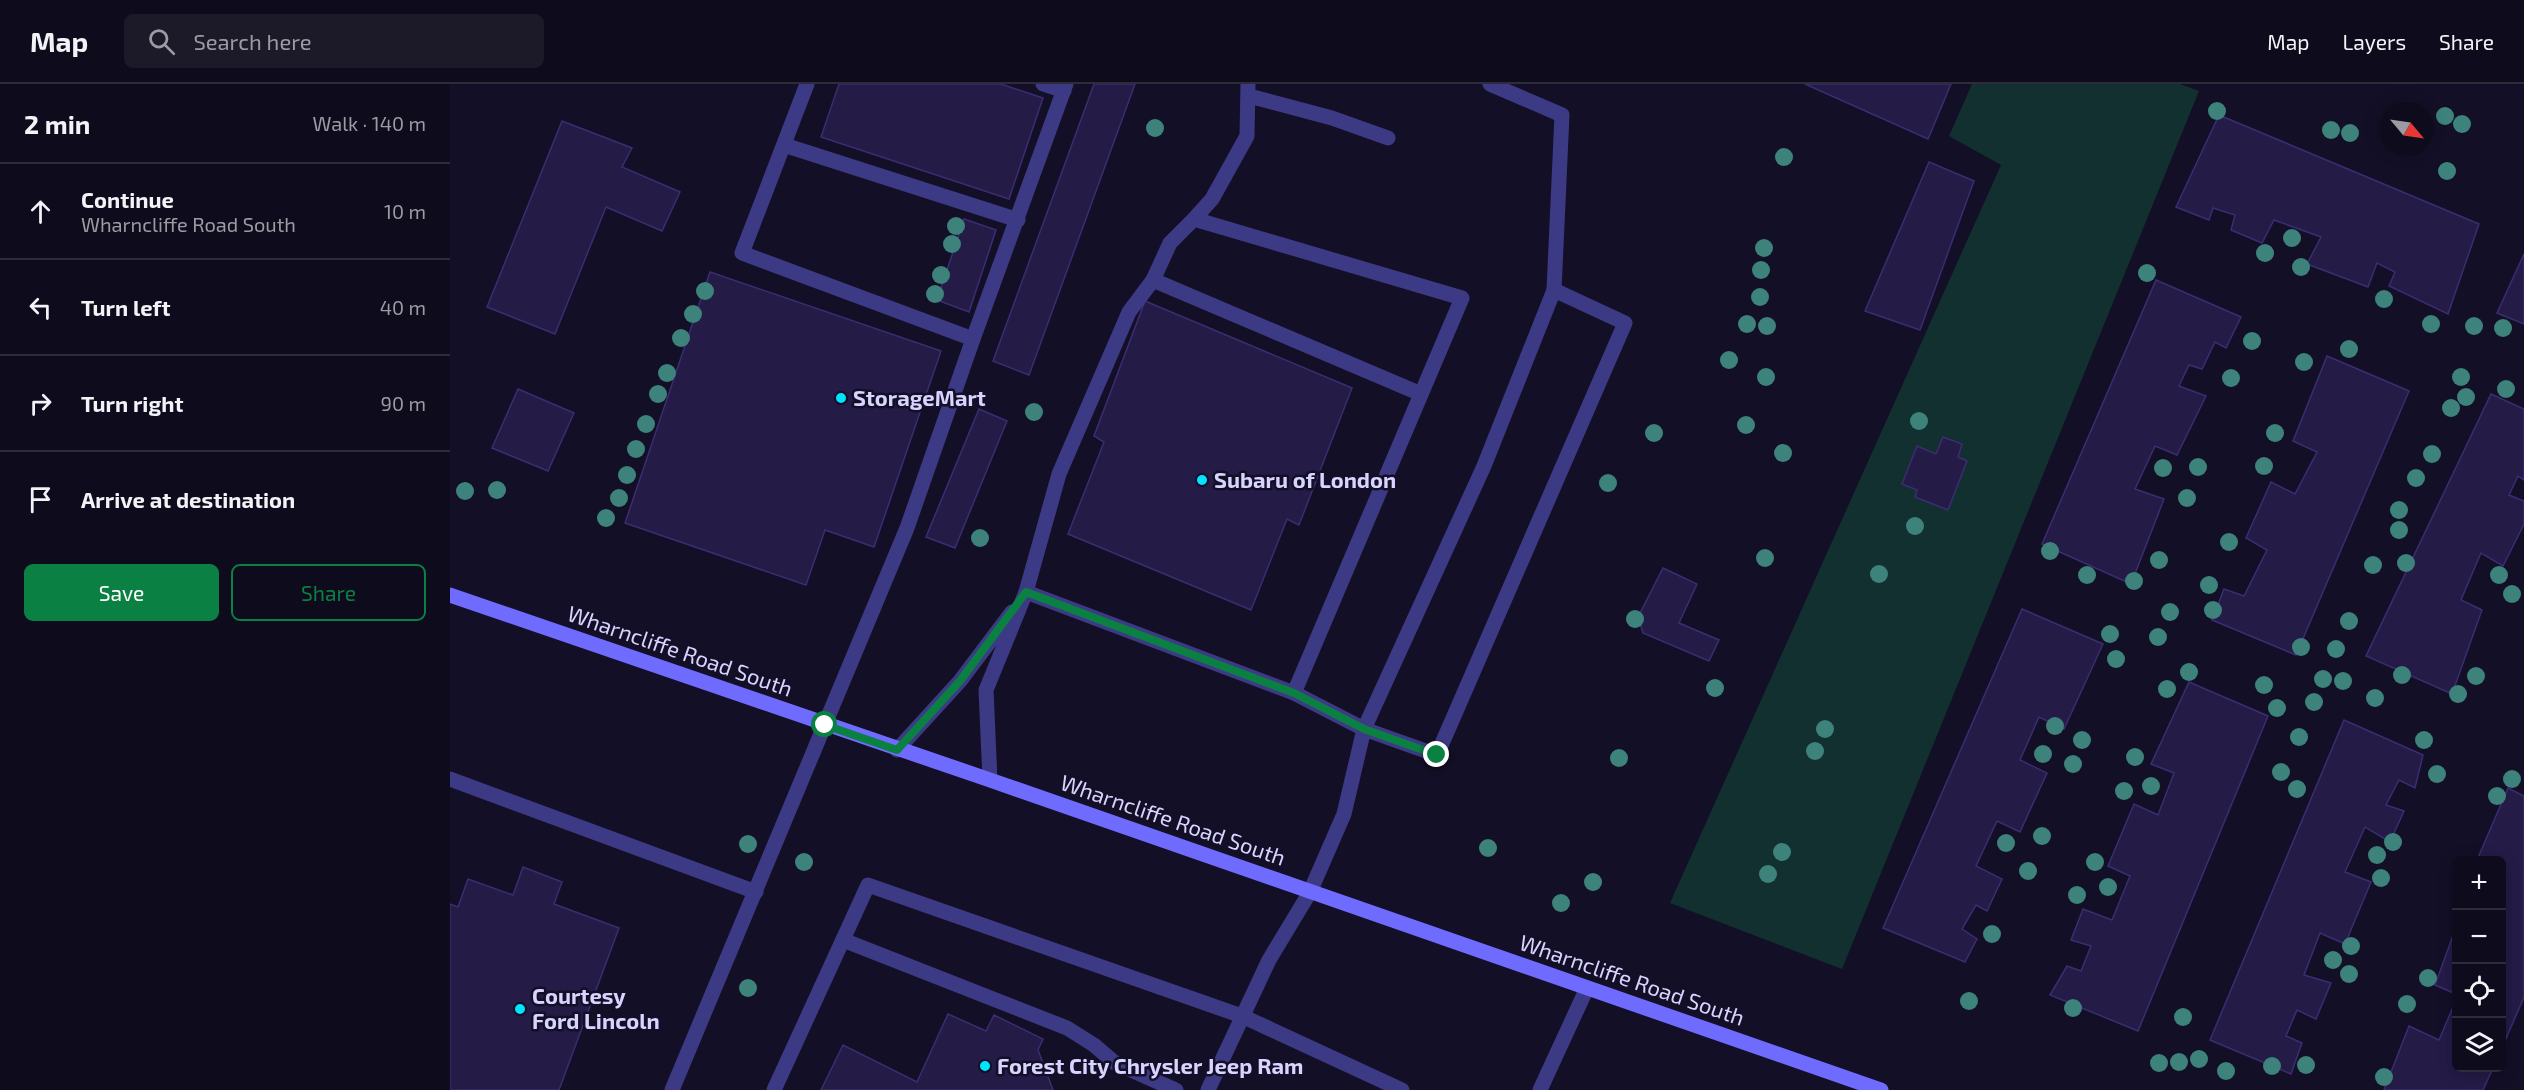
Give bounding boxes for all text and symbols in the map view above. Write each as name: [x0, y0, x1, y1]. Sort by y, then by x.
search box: [124, 14, 544, 68]
text: Map: [30, 24, 88, 58]
icon: search: [145, 25, 178, 58]
text: Search here: [193, 28, 312, 54]
text: Map: [2267, 29, 2309, 54]
text: Layers: [2342, 29, 2406, 54]
text: Share: [2439, 29, 2494, 54]
north arrow: [2380, 102, 2434, 156]
text: 2 min: [24, 108, 90, 139]
text: Walk · 140 m: [312, 111, 426, 135]
text: Continue: [81, 186, 174, 212]
icon: ahead: [24, 195, 57, 228]
text: 10 m: [384, 199, 426, 223]
text: Wharncliffe Road South: [81, 212, 296, 236]
icon: left: [24, 291, 57, 324]
text: Turn left: [81, 294, 170, 320]
text: 40 m: [380, 295, 426, 319]
place label: StorageMart: [853, 384, 986, 410]
icon: right: [24, 387, 57, 420]
text: Turn right: [81, 390, 183, 416]
text: 90 m: [381, 391, 426, 415]
marker: StorageMart: [834, 391, 848, 405]
place label: Subaru of London: [1214, 466, 1396, 492]
marker: Subaru of London: [1195, 473, 1209, 487]
icon: arrive: [24, 483, 57, 516]
text: Arrive at destination: [81, 486, 295, 512]
button: Save: [24, 564, 219, 621]
button: Share: [231, 564, 426, 621]
street label: Wharncliffe Road South: [564, 599, 796, 701]
route start: [811, 711, 837, 737]
route end: [1423, 741, 1449, 767]
street label: Wharncliffe Road South: [1057, 768, 1289, 870]
map controls: [2452, 856, 2506, 1072]
button: +: [2452, 856, 2506, 910]
button: −: [2452, 910, 2506, 964]
street label: Wharncliffe Road South: [1516, 928, 1748, 1030]
button: locate: [2452, 964, 2506, 1018]
place label: Courtesy Ford Lincoln: [532, 982, 660, 1033]
marker: Courtesy Ford Lincoln: [513, 1002, 527, 1016]
button: layers: [2452, 1018, 2506, 1072]
place label: Forest City Chrysler Jeep Ram: [997, 1052, 1303, 1079]
marker: Forest City Chrysler Jeep Ram: [978, 1059, 992, 1073]

